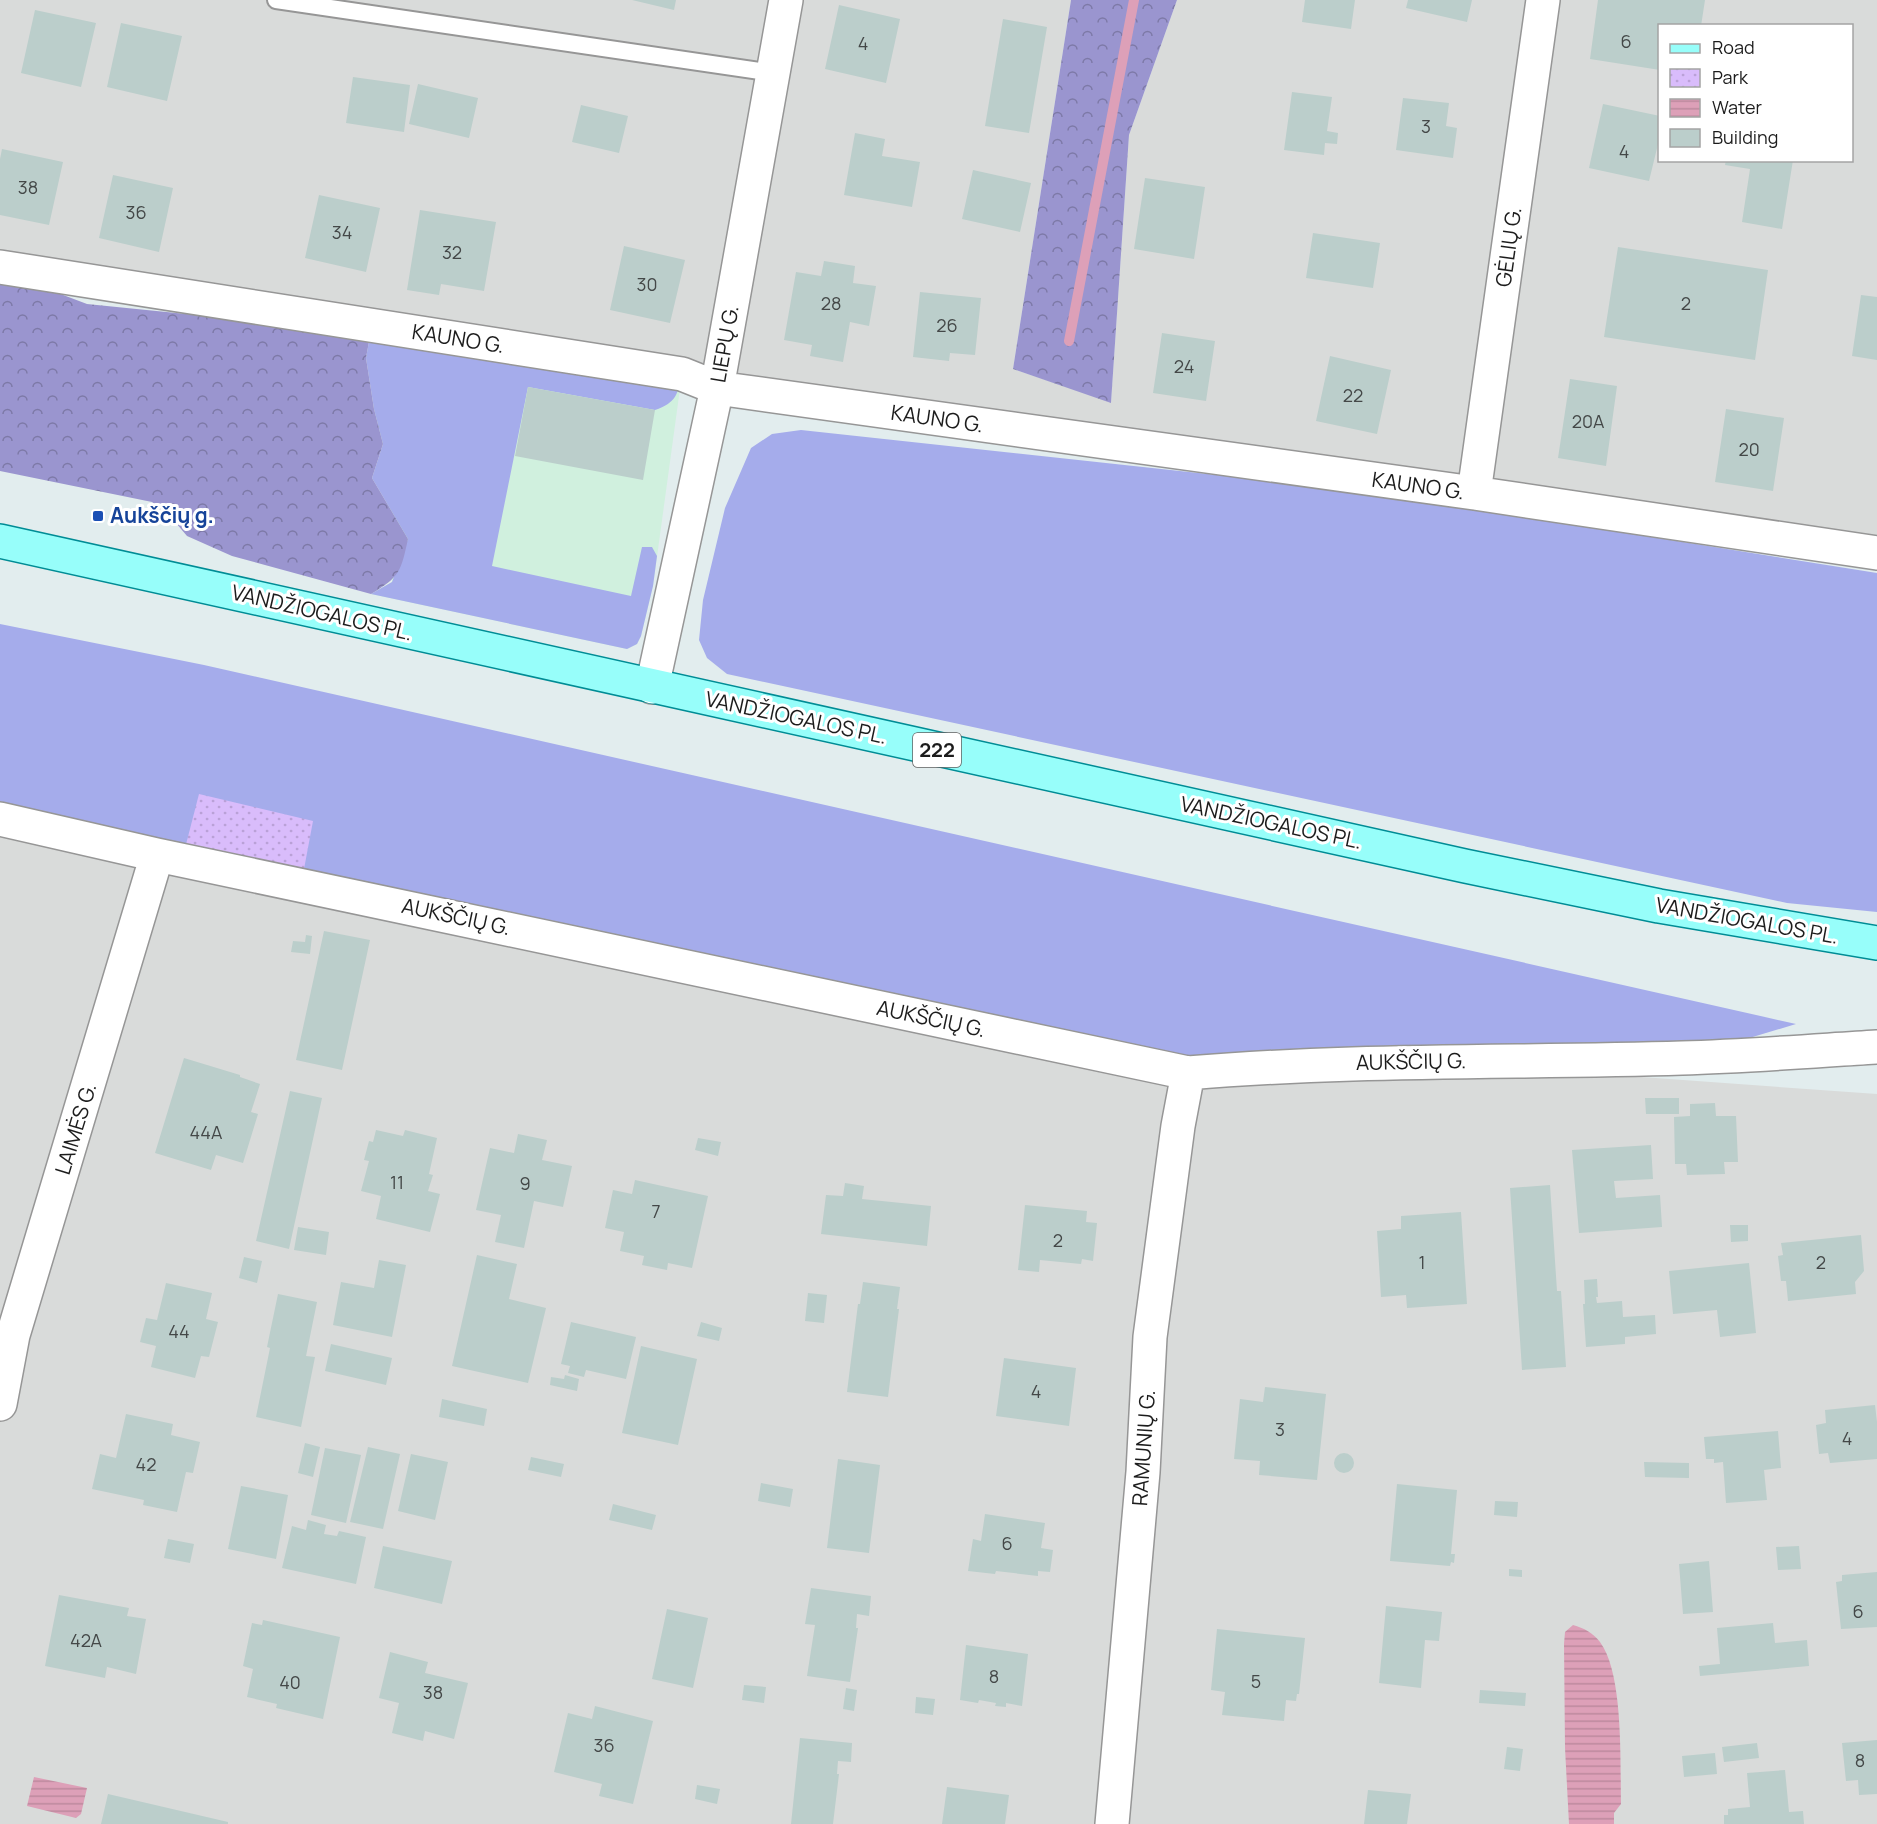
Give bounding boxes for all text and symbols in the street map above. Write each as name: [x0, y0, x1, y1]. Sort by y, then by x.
legend: [1658, 24, 1853, 162]
house number: 6: [1620, 29, 1632, 53]
house number: 4: [858, 31, 868, 55]
text: Road: [1712, 35, 1755, 59]
text: Park: [1712, 65, 1749, 89]
text: Water: [1712, 95, 1762, 119]
house number: 3: [1421, 114, 1431, 138]
text: Building: [1712, 125, 1778, 149]
house number: 4: [1619, 139, 1629, 163]
house number: 38: [18, 175, 38, 199]
house number: 36: [125, 200, 147, 224]
street label: GĖLIŲ G.: [1489, 205, 1527, 289]
house number: 34: [332, 220, 352, 244]
house number: 32: [442, 240, 462, 264]
house number: 30: [637, 272, 657, 296]
house number: 28: [821, 291, 841, 315]
house number: 2: [1681, 291, 1691, 315]
street label: LIEPŲ G.: [703, 303, 745, 385]
house number: 26: [936, 313, 958, 337]
street label: KAUNO G.: [410, 317, 506, 359]
house number: 24: [1174, 354, 1194, 378]
house number: 22: [1343, 383, 1363, 407]
street label: KAUNO G.: [889, 398, 985, 438]
house number: 20A: [1572, 409, 1605, 433]
house number: 20: [1738, 437, 1760, 461]
street label: KAUNO G.: [1370, 465, 1466, 505]
place label: Aukščių g.: [110, 501, 214, 529]
marker: Aukščių g.: [91, 509, 105, 523]
street label: VANDŽIOGALOS PL.: [229, 578, 415, 646]
street label: VANDŽIOGALOS PL.: [703, 684, 890, 750]
road number: 222: [913, 733, 961, 767]
street label: VANDŽIOGALOS PL.: [1178, 789, 1365, 855]
street label: VANDŽIOGALOS PL.: [1654, 890, 1841, 950]
street label: AUKŠČIŲ G.: [399, 891, 513, 941]
street label: AUKŠČIŲ G.: [874, 993, 988, 1043]
street label: AUKŠČIŲ G.: [1356, 1046, 1466, 1076]
street label: LAIMĖS G.: [48, 1080, 102, 1178]
house number: 44A: [190, 1120, 223, 1144]
house number: 11: [390, 1170, 404, 1194]
house number: 9: [519, 1171, 531, 1195]
house number: 7: [651, 1199, 661, 1223]
house number: 2: [1053, 1228, 1063, 1252]
house number: 1: [1418, 1250, 1426, 1274]
house number: 2: [1816, 1250, 1826, 1274]
house number: 44: [168, 1319, 190, 1343]
house number: 4: [1031, 1379, 1041, 1403]
street label: RAMUNIŲ G.: [1125, 1389, 1161, 1507]
house number: 3: [1275, 1417, 1285, 1441]
house number: 4: [1842, 1426, 1852, 1450]
house number: 42: [136, 1452, 156, 1476]
house number: 6: [1001, 1531, 1013, 1555]
house number: 6: [1852, 1599, 1864, 1623]
house number: 42A: [70, 1628, 103, 1652]
house number: 8: [989, 1664, 999, 1688]
house number: 5: [1251, 1669, 1261, 1693]
house number: 40: [279, 1670, 301, 1694]
house number: 38: [423, 1680, 443, 1704]
house number: 36: [593, 1733, 615, 1757]
house number: 8: [1855, 1748, 1865, 1772]

